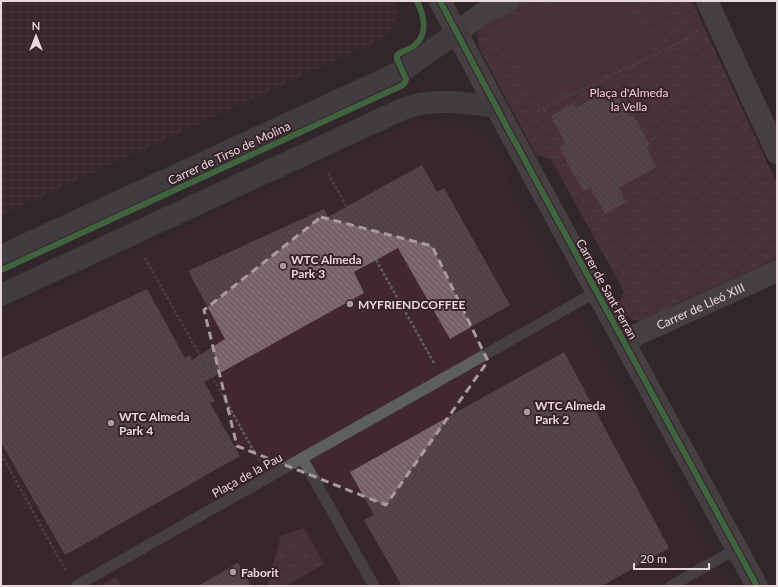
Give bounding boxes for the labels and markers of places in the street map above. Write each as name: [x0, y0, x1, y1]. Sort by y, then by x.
place label: WTC Almeda Park 3: [291, 252, 362, 281]
marker: WTC Almeda Park 3: [278, 261, 288, 271]
place label: MYFRIENDCOFFEE: [358, 297, 465, 312]
marker: MYFRIENDCOFFEE: [345, 299, 355, 309]
place label: WTC Almeda Park 2: [535, 398, 606, 427]
marker: WTC Almeda Park 2: [522, 407, 532, 417]
place label: WTC Almeda Park 4: [119, 409, 190, 438]
marker: WTC Almeda Park 4: [106, 418, 116, 428]
place label: Faborit: [241, 565, 279, 580]
marker: Faborit: [228, 567, 238, 577]

